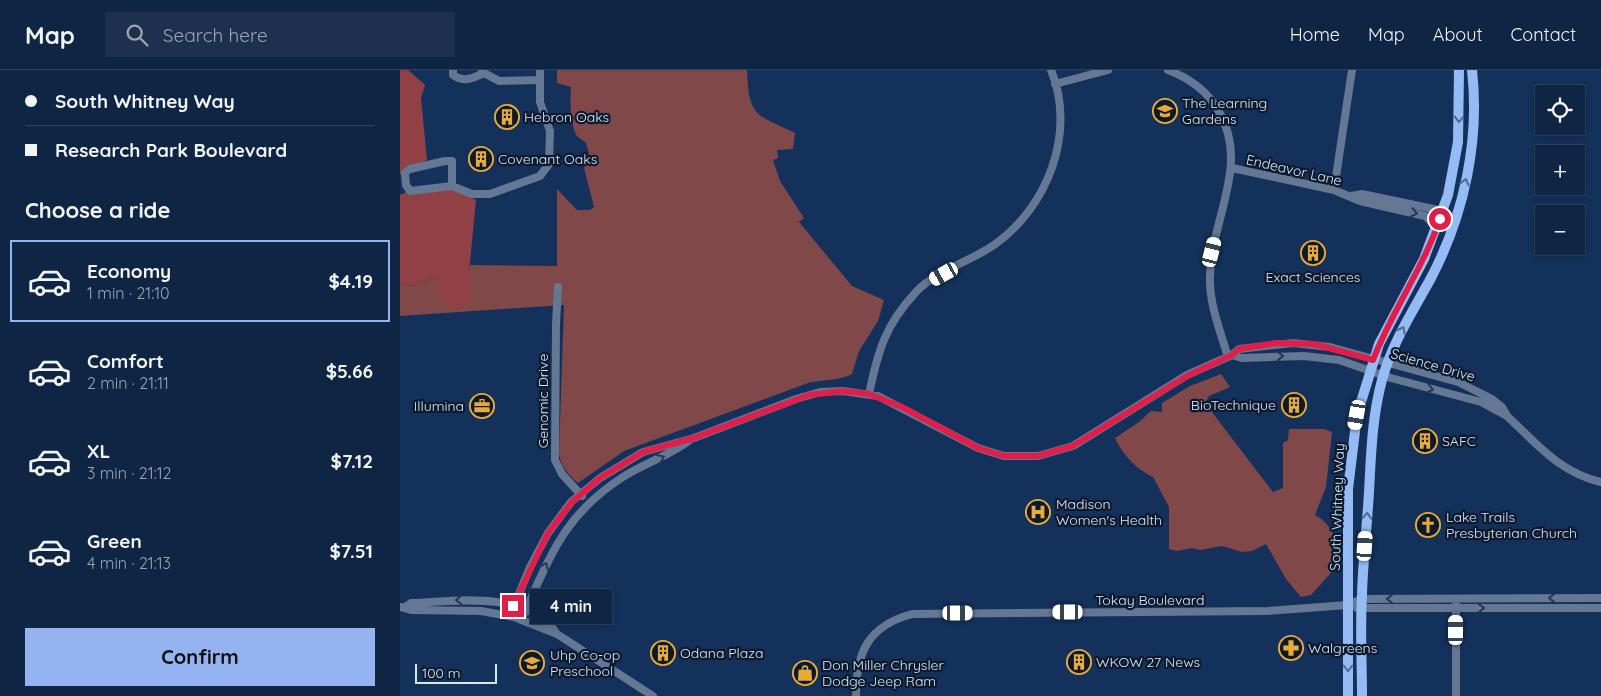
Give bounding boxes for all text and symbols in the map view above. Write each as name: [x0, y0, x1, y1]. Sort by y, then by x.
search box: [105, 12, 455, 57]
text: Map: [25, 20, 75, 50]
icon: search: [123, 21, 151, 49]
text: Search here: [163, 23, 268, 47]
text: Home: [1290, 23, 1340, 46]
text: Map: [1368, 23, 1405, 46]
text: About: [1433, 23, 1483, 46]
text: Contact: [1511, 23, 1576, 46]
map controls: [1535, 85, 1585, 255]
button: locate: [1535, 85, 1585, 135]
text: South Whitney Way: [55, 89, 235, 113]
place label: The Learning Gardens: [1182, 94, 1267, 128]
school or university icon: The Learning Gardens: [1152, 98, 1178, 124]
building icon: Hebron Oaks: [494, 104, 520, 130]
place label: Hebron Oaks: [524, 108, 609, 126]
one-way arrow: [1454, 115, 1465, 123]
text: Research Park Boulevard: [55, 138, 287, 162]
button: +: [1535, 145, 1585, 195]
building icon: Covenant Oaks: [468, 146, 494, 172]
place label: Covenant Oaks: [498, 150, 597, 168]
street label: Endeavor Lane: [1244, 150, 1344, 190]
one-way arrow: [1459, 177, 1470, 186]
text: Choose a ride: [25, 196, 170, 224]
button: −: [1535, 205, 1585, 255]
one-way arrow: [1410, 207, 1418, 218]
route start: [1429, 208, 1451, 230]
car: [1201, 236, 1222, 268]
building icon: Exact Sciences: [1300, 240, 1326, 266]
icon: car: [27, 259, 72, 304]
text: Economy: [87, 259, 171, 283]
car: [927, 260, 960, 288]
place label: Exact Sciences: [1266, 268, 1360, 286]
text: $4.19: [329, 269, 373, 293]
text: 1 min · 21:10: [87, 283, 170, 303]
one-way arrow: [1396, 327, 1406, 336]
street label: Science Drive: [1389, 344, 1477, 386]
icon: car: [27, 349, 72, 394]
text: Comfort: [87, 349, 164, 373]
one-way arrow: [1277, 351, 1285, 361]
street label: Genomic Drive: [534, 354, 552, 448]
text: $5.66: [326, 359, 373, 383]
text: 2 min · 21:11: [87, 373, 169, 393]
one-way arrow: [1426, 383, 1434, 393]
building icon: BioTechnique: [1281, 392, 1307, 418]
office icon: Illumina: [469, 393, 495, 419]
place label: BioTechnique: [1191, 396, 1276, 414]
place label: Illumina: [414, 397, 464, 415]
car: [1347, 399, 1366, 431]
building icon: SAFC: [1412, 428, 1438, 454]
place label: SAFC: [1442, 432, 1476, 450]
icon: car: [27, 439, 72, 484]
text: XL: [87, 439, 110, 463]
street label: South Whitney Way: [1326, 443, 1348, 571]
text: $7.12: [331, 449, 373, 473]
one-way arrow: [656, 454, 665, 465]
text: 3 min · 21:12: [87, 463, 171, 483]
place label: Madison Women's Health: [1056, 495, 1162, 529]
hospital icon: Madison Women's Health: [1025, 499, 1051, 525]
place label: Lake Trails Presbyterian Church: [1446, 508, 1577, 542]
one-way arrow: [1362, 511, 1373, 519]
church icon: Lake Trails Presbyterian Church: [1415, 512, 1441, 538]
icon: car: [27, 529, 72, 574]
text: Green: [87, 529, 142, 553]
car: [1356, 531, 1373, 561]
text: $7.51: [329, 539, 373, 563]
text: 4 min · 21:13: [87, 553, 171, 573]
one-way arrow: [538, 562, 549, 571]
callout: 4 min: [530, 588, 613, 624]
street label: Tokay Boulevard: [1096, 591, 1204, 609]
one-way arrow: [1386, 593, 1394, 604]
one-way arrow: [1548, 593, 1556, 603]
one-way arrow: [455, 594, 463, 605]
route end: [502, 595, 524, 617]
text: 4 min: [550, 596, 592, 616]
one-way arrow: [1477, 603, 1485, 613]
car: [1053, 605, 1083, 620]
car: [943, 606, 973, 621]
car: [1448, 615, 1463, 645]
button: Confirm: [25, 628, 375, 686]
pharmacy icon: Walgreens: [1278, 635, 1304, 661]
place label: Walgreens: [1308, 639, 1377, 657]
building icon: Odana Plaza: [650, 640, 676, 666]
place label: Odana Plaza: [680, 644, 763, 662]
place label: Uhp Co-op Preschool: [550, 646, 620, 680]
building icon: WKOW 27 News: [1066, 649, 1092, 675]
school or university icon: Uhp Co-op Preschool: [519, 650, 545, 676]
place label: WKOW 27 News: [1096, 653, 1200, 671]
place label: Don Miller Chrysler Dodge Jeep Ram: [822, 656, 944, 690]
shop icon: Don Miller Chrysler Dodge Jeep Ram: [792, 660, 818, 686]
scale bar: [415, 661, 498, 684]
text: 100 m: [422, 664, 460, 682]
one-way arrow: [1343, 664, 1353, 672]

